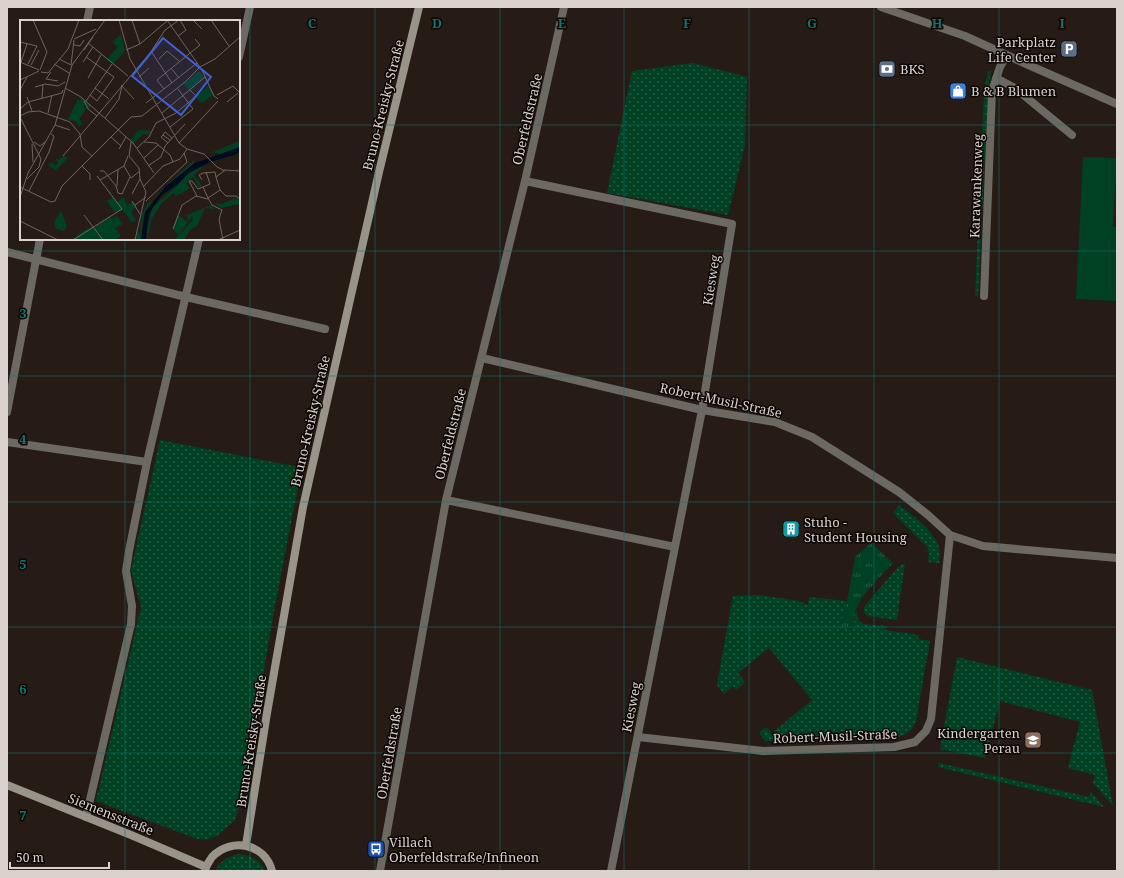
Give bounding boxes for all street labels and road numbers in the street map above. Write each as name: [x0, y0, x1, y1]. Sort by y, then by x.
street label: Bruno-Kreisky-Straße: [358, 38, 408, 172]
street label: Oberfeldstraße: [508, 71, 546, 167]
street label: Karawankenweg: [965, 134, 987, 238]
street label: Kiesweg: [698, 253, 724, 307]
street label: Bruno-Kreisky-Straße: [286, 354, 334, 488]
street label: Robert-Musil-Straße: [658, 378, 784, 422]
street label: Oberfeldstraße: [430, 386, 470, 482]
street label: Bruno-Kreisky-Straße: [232, 673, 270, 809]
street label: Kiesweg: [617, 680, 645, 734]
street label: Oberfeldstraße: [372, 705, 406, 801]
street label: Robert-Musil-Straße: [773, 725, 898, 747]
street label: Siemensstraße: [66, 789, 156, 839]

